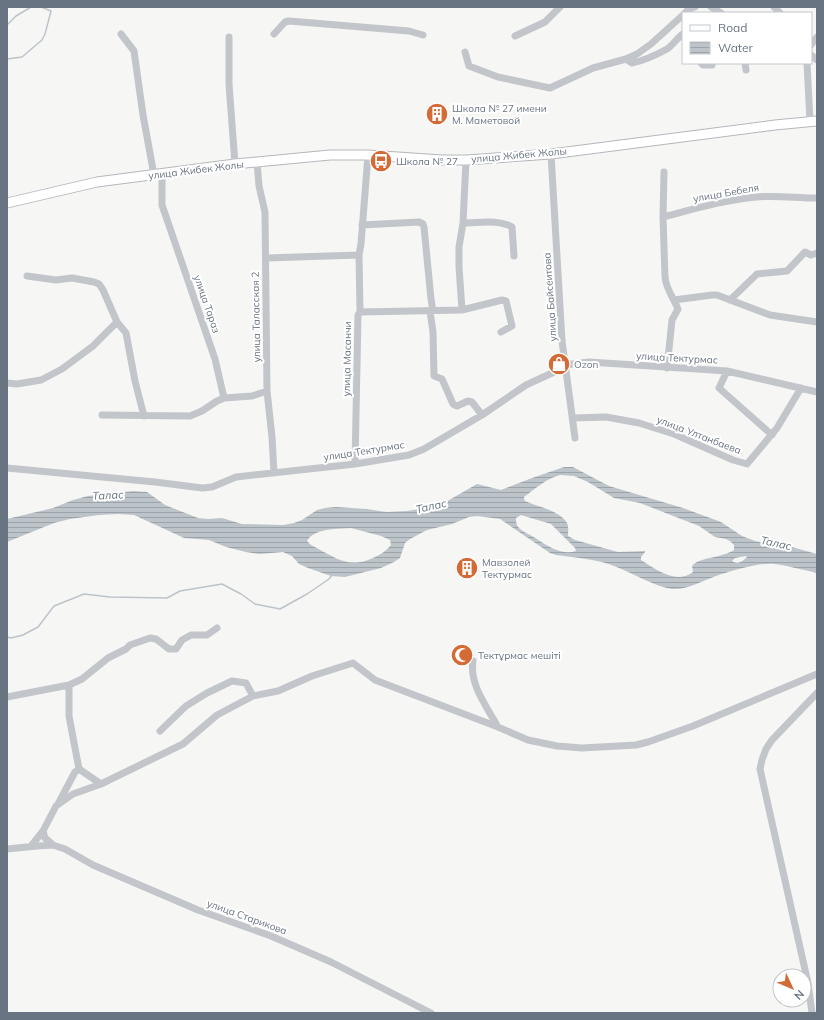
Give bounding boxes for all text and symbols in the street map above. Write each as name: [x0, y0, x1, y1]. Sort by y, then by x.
legend: [682, 12, 812, 64]
text: Road: [718, 20, 747, 35]
text: Water: [718, 40, 754, 55]
building icon: Школа № 27 имени М. Маметовой: [424, 101, 450, 127]
place label: Школа № 27 имени М. Маметовой: [452, 102, 547, 127]
street label: улица Жибек Жолы: [471, 144, 567, 166]
bus stop icon: Школа № 27: [368, 148, 394, 174]
place label: Школа № 27: [396, 155, 458, 168]
street label: улица Жибек Жолы: [148, 158, 244, 182]
street label: улица Бебеля: [692, 181, 760, 205]
street label: улица Байсеитова: [540, 252, 560, 342]
street label: улица Таласская 2: [249, 272, 263, 362]
street label: улица Тараз: [191, 273, 223, 335]
street label: улица Масанчи: [340, 321, 354, 397]
street label: улица Тектурмас: [636, 349, 718, 367]
shop icon: Ozon: [546, 351, 572, 377]
place label: Ozon: [574, 358, 599, 371]
street label: улица Ултанбаева: [655, 413, 743, 457]
street label: улица Тектурмас: [323, 438, 405, 464]
water label: Талас: [92, 487, 124, 503]
water label: Талас: [414, 496, 448, 516]
water label: Талас: [759, 533, 793, 553]
building icon: Мавзолей Тектурмас: [454, 555, 480, 581]
place label: Мавзолей Тектурмас: [482, 556, 532, 581]
mosque icon: Тектұрмас мешіті: [449, 642, 475, 668]
place label: Тектұрмас мешіті: [478, 649, 561, 662]
street label: улица Старикова: [205, 896, 289, 938]
north arrow: [772, 968, 812, 1008]
text: N: [791, 987, 807, 1003]

